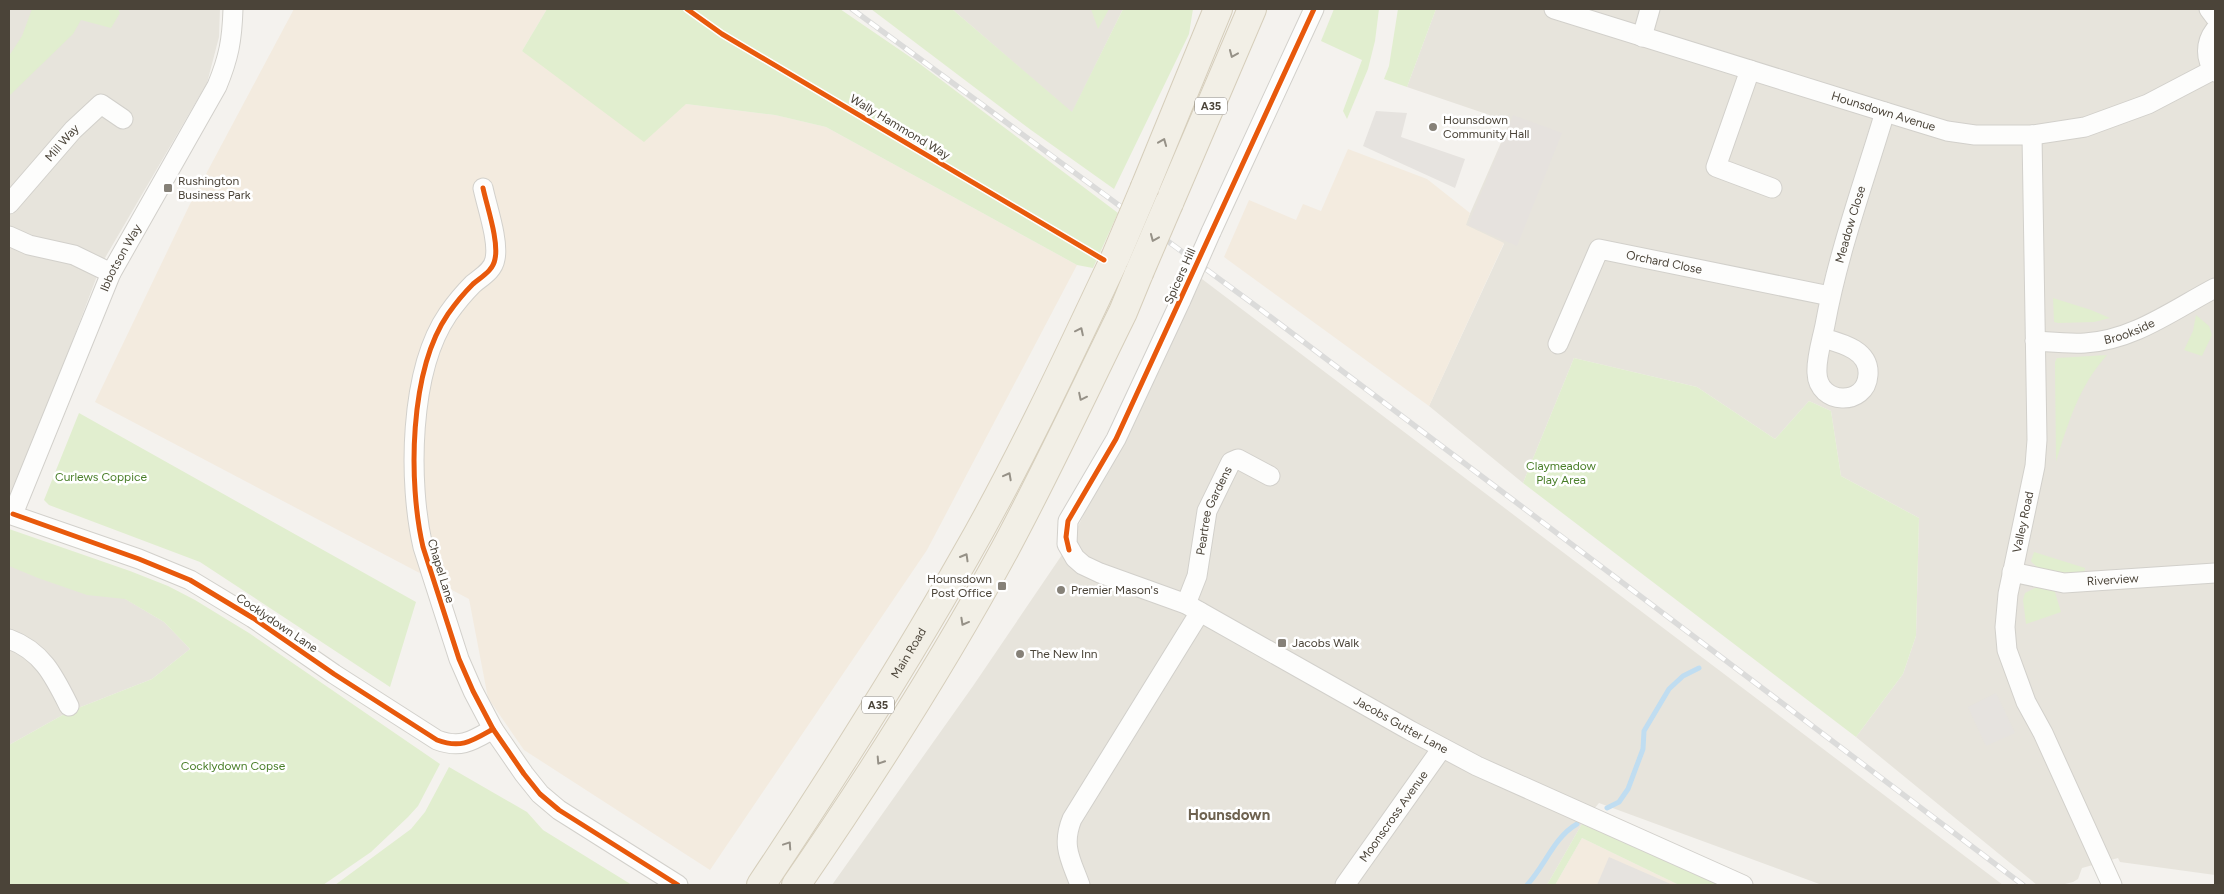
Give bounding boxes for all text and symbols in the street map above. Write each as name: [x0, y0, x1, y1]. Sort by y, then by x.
one-way arrow: [1229, 49, 1240, 58]
street label: Hounsdown Avenue: [1830, 89, 1938, 134]
street label: Wally Hammond Way: [847, 92, 953, 163]
road number: A35: [1195, 98, 1227, 114]
place label: Hounsdown Community Hall: [1443, 113, 1529, 141]
street label: Mill Way: [42, 121, 82, 164]
marker: Hounsdown Community Hall: [1427, 121, 1439, 133]
one-way arrow: [1157, 138, 1168, 147]
place label: Rushington Business Park: [178, 174, 251, 202]
marker: Rushington Business Park: [162, 182, 174, 194]
street label: Meadow Close: [1832, 184, 1869, 265]
street label: Ibbotson Way: [97, 221, 145, 294]
one-way arrow: [1150, 233, 1161, 242]
street label: Spicers Hill: [1161, 246, 1199, 306]
street label: Orchard Close: [1625, 248, 1704, 277]
street label: Brookside: [2103, 316, 2157, 347]
one-way arrow: [1074, 327, 1085, 336]
one-way arrow: [1077, 392, 1088, 401]
park label: Claymeadow Play Area: [1526, 459, 1596, 487]
street label: Peartree Gardens: [1193, 464, 1235, 556]
park label: Curlews Coppice: [55, 470, 147, 484]
one-way arrow: [1002, 473, 1012, 482]
street label: Valley Road: [2010, 490, 2036, 554]
street label: Chapel Lane: [425, 537, 458, 605]
one-way arrow: [958, 554, 968, 563]
street label: Riverview: [2086, 571, 2140, 588]
place label: Hounsdown Post Office: [927, 572, 992, 600]
marker: Hounsdown Post Office: [996, 580, 1008, 592]
place label: Premier Mason's: [1071, 583, 1159, 597]
marker: Premier Mason's: [1055, 584, 1067, 596]
street label: Cocklydown Lane: [234, 591, 321, 656]
one-way arrow: [960, 617, 970, 626]
street label: Main Road: [888, 625, 929, 681]
place label: Jacobs Walk: [1292, 636, 1359, 650]
marker: Jacobs Walk: [1276, 637, 1288, 649]
place label: The New Inn: [1030, 647, 1098, 661]
marker: The New Inn: [1014, 648, 1026, 660]
street label: Jacobs Gutter Lane: [1351, 693, 1451, 757]
road number: A35: [862, 696, 894, 714]
one-way arrow: [877, 755, 886, 765]
park label: Cocklydown Copse: [181, 759, 286, 773]
street label: Moonscross Avenue: [1356, 768, 1431, 865]
district label: Hounsdown: [1188, 806, 1270, 824]
one-way arrow: [782, 841, 791, 850]

